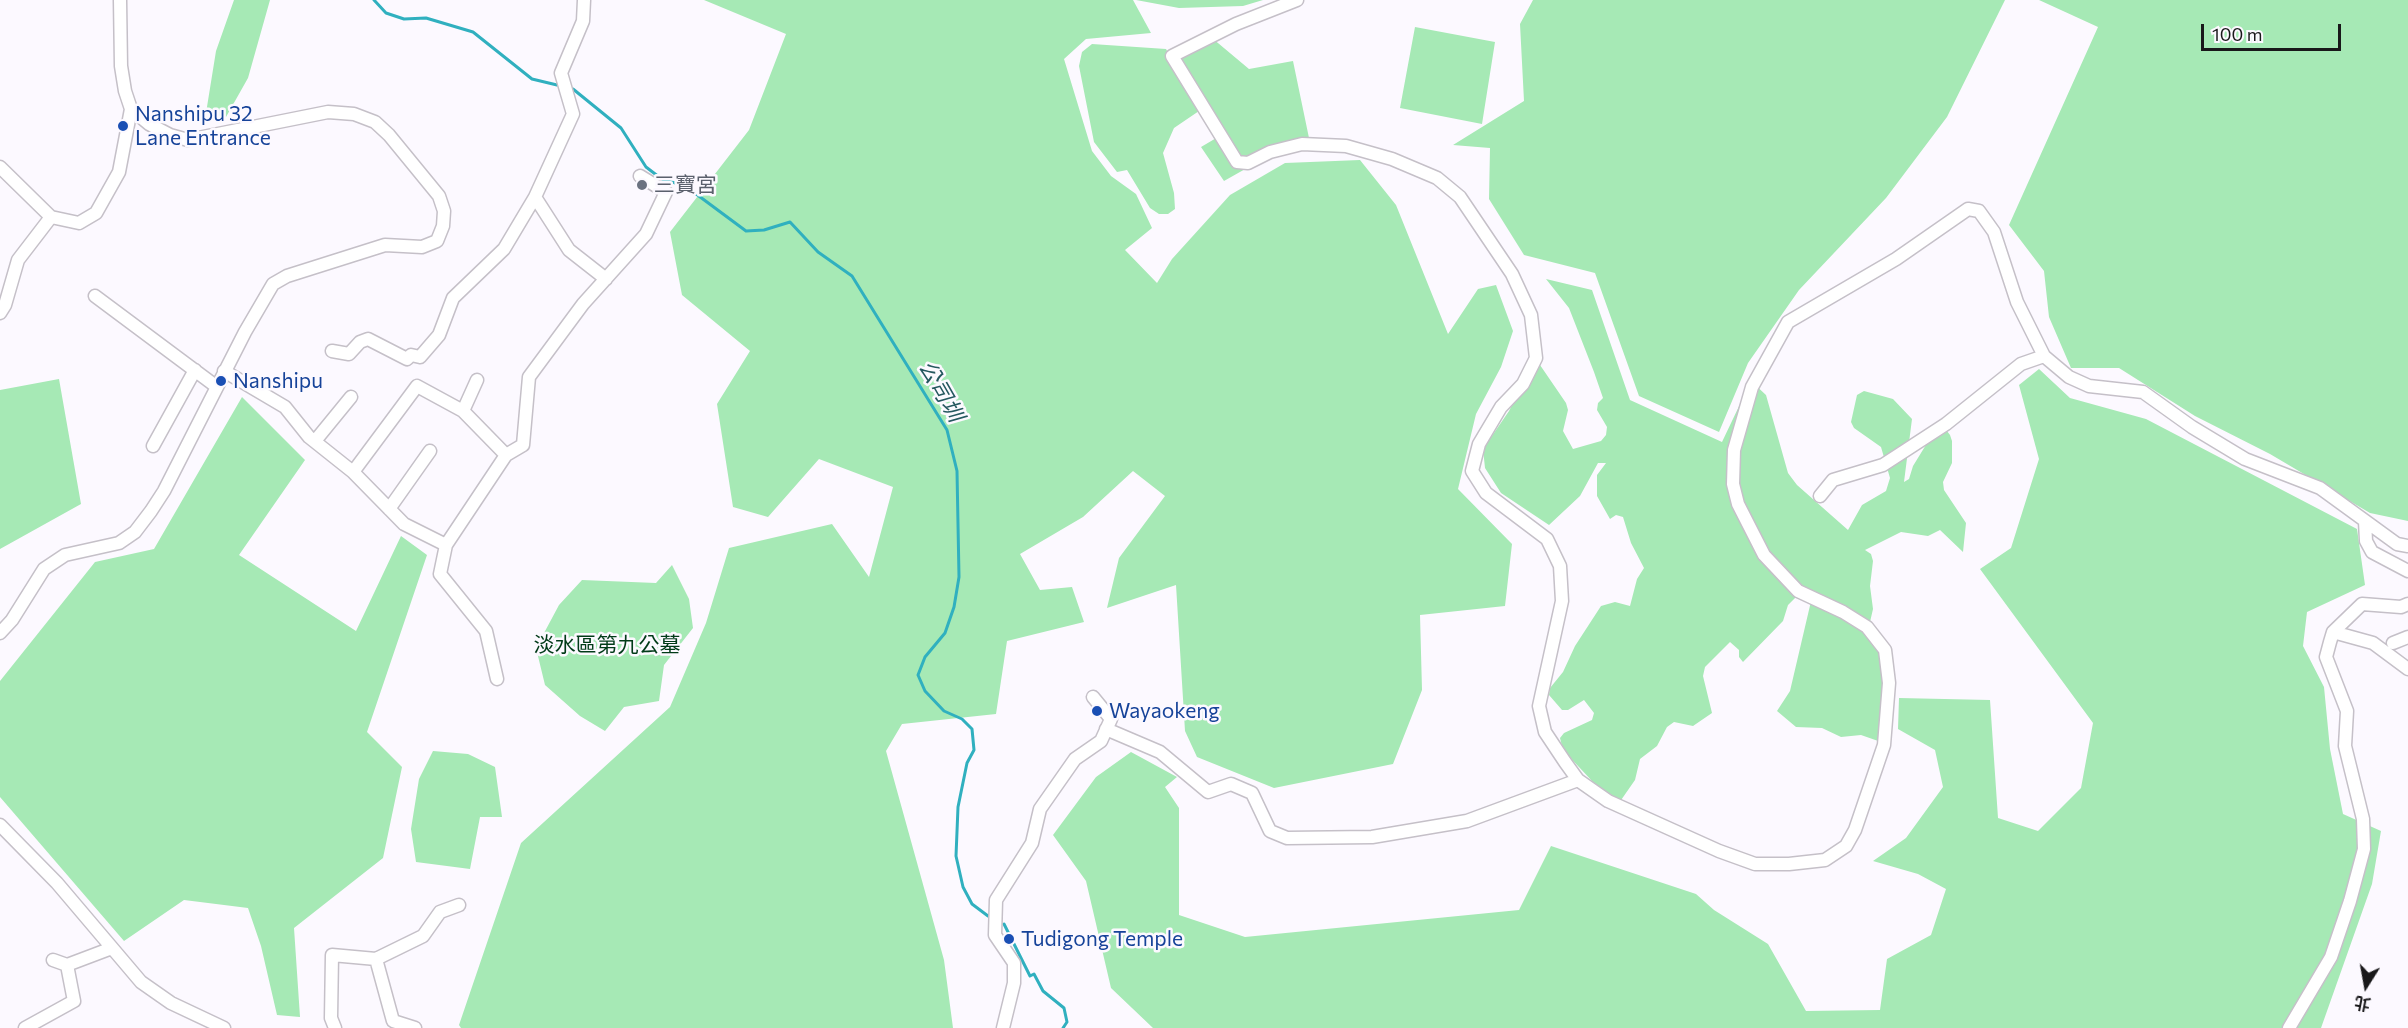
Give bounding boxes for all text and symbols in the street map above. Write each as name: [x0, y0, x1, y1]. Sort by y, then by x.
scale bar: [2204, 12, 2344, 50]
text: 100 m: [2212, 23, 2262, 45]
place label: Nanshipu 32 Lane Entrance: [135, 101, 271, 151]
marker: Nanshipu 32 Lane Entrance: [116, 119, 130, 133]
place label: 三寶宮: [654, 172, 717, 198]
marker: 三寶宮: [635, 178, 649, 192]
water label: 公司圳: [913, 356, 969, 426]
place label: Nanshipu: [233, 368, 323, 394]
marker: Nanshipu: [214, 374, 228, 388]
park label: 淡水區第九公墓: [534, 632, 680, 658]
place label: Wayaokeng: [1109, 698, 1220, 724]
marker: Wayaokeng: [1090, 704, 1104, 718]
place label: Tudigong Temple: [1021, 926, 1183, 952]
marker: Tudigong Temple: [1002, 932, 1016, 946]
north arrow: [2336, 956, 2396, 1016]
text: 北: [2353, 993, 2372, 1015]

